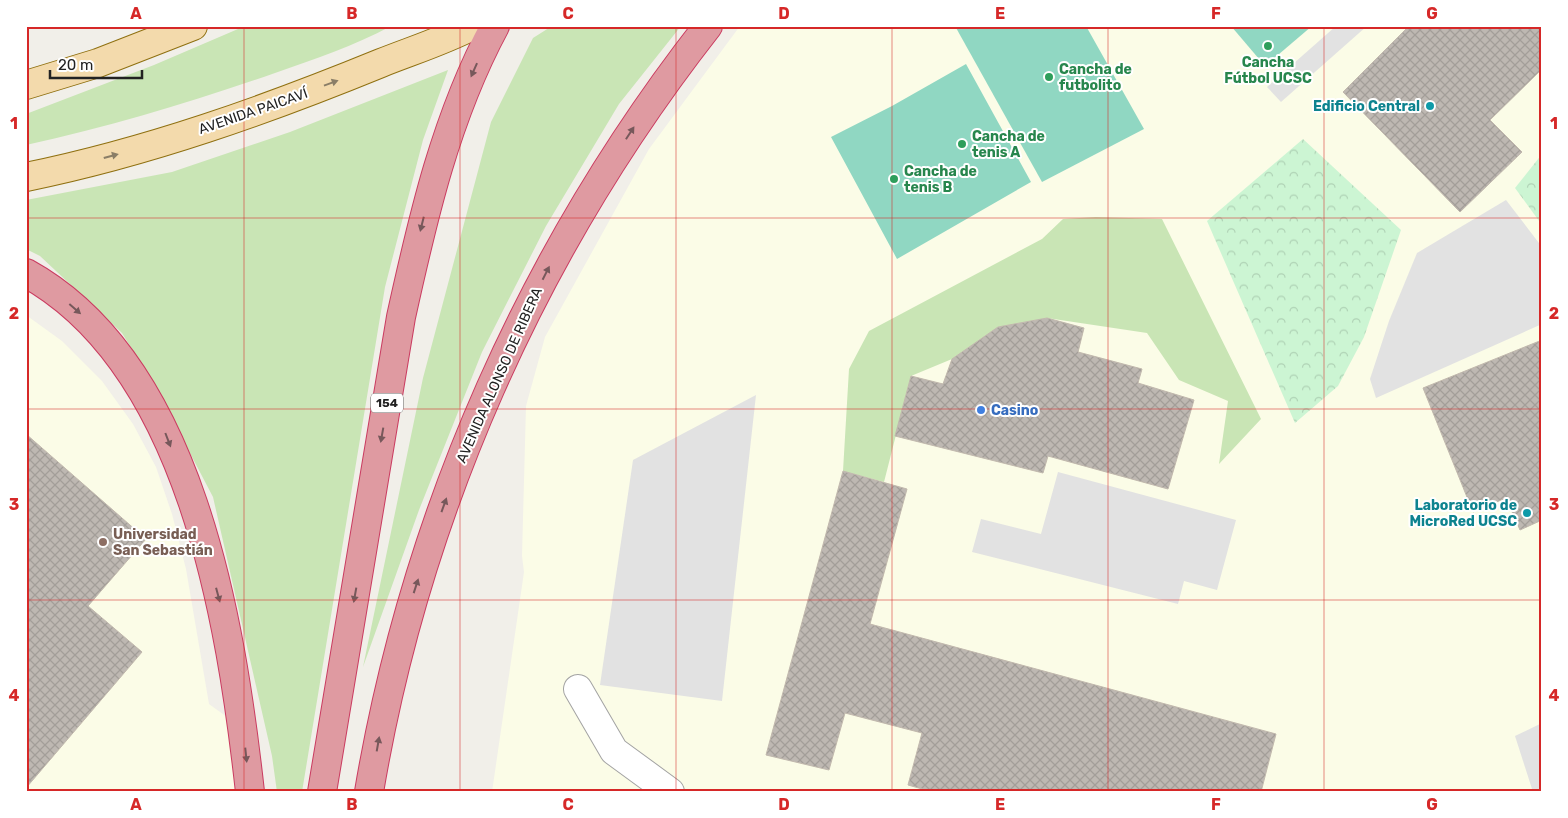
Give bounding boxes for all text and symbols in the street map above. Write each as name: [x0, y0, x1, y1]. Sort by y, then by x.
text: A: [130, 4, 142, 23]
text: B: [346, 4, 358, 23]
text: C: [562, 4, 574, 23]
text: D: [778, 4, 790, 23]
text: E: [995, 4, 1005, 23]
text: F: [1211, 4, 1221, 23]
text: G: [1426, 4, 1438, 23]
marker: Cancha Fútbol UCSC: [1262, 40, 1274, 52]
scale bar: [50, 48, 142, 80]
place label: Cancha Fútbol UCSC: [1224, 54, 1312, 87]
text: 20 m: [58, 56, 93, 74]
place label: Cancha de futbolito: [1059, 61, 1132, 94]
one-way arrow: [469, 63, 477, 77]
marker: Cancha de futbolito: [1043, 71, 1055, 83]
one-way arrow: [324, 79, 339, 86]
street label: AVENIDA PAICAVÍ: [196, 83, 311, 138]
place label: Edificio Central: [1313, 98, 1420, 115]
marker: Edificio Central: [1424, 100, 1436, 112]
text: 1: [10, 114, 18, 133]
text: 1: [1550, 114, 1558, 133]
one-way arrow: [625, 127, 634, 140]
place label: Cancha de tenis A: [972, 128, 1045, 161]
marker: Cancha de tenis A: [956, 138, 968, 150]
one-way arrow: [104, 151, 119, 159]
place label: Cancha de tenis B: [904, 163, 977, 196]
marker: Cancha de tenis B: [888, 173, 900, 185]
one-way arrow: [418, 217, 426, 232]
one-way arrow: [542, 266, 550, 280]
street label: AVENIDA ALONSO DE RIBERA: [453, 284, 546, 466]
one-way arrow: [69, 303, 82, 314]
text: 2: [9, 304, 19, 323]
text: 2: [1549, 304, 1559, 323]
road number: 154: [371, 393, 403, 412]
place label: Casino: [991, 402, 1038, 419]
marker: Casino: [975, 404, 987, 416]
one-way arrow: [378, 428, 386, 444]
one-way arrow: [164, 433, 172, 448]
text: 3: [9, 495, 19, 514]
text: 3: [1549, 495, 1559, 514]
place label: Laboratorio de MicroRed UCSC: [1409, 497, 1517, 530]
one-way arrow: [440, 498, 448, 513]
marker: Laboratorio de MicroRed UCSC: [1521, 507, 1533, 519]
place label: Universidad San Sebastián: [113, 526, 213, 559]
marker: Universidad San Sebastián: [97, 536, 109, 548]
one-way arrow: [412, 578, 420, 593]
one-way arrow: [214, 587, 222, 602]
one-way arrow: [351, 588, 359, 604]
text: 4: [9, 686, 20, 705]
text: 4: [1549, 686, 1560, 705]
one-way arrow: [374, 735, 382, 751]
one-way arrow: [242, 747, 250, 763]
text: A: [130, 795, 142, 814]
text: B: [346, 795, 358, 814]
text: C: [562, 795, 574, 814]
text: D: [778, 795, 790, 814]
text: E: [995, 795, 1005, 814]
text: F: [1211, 795, 1221, 814]
text: G: [1426, 795, 1438, 814]

